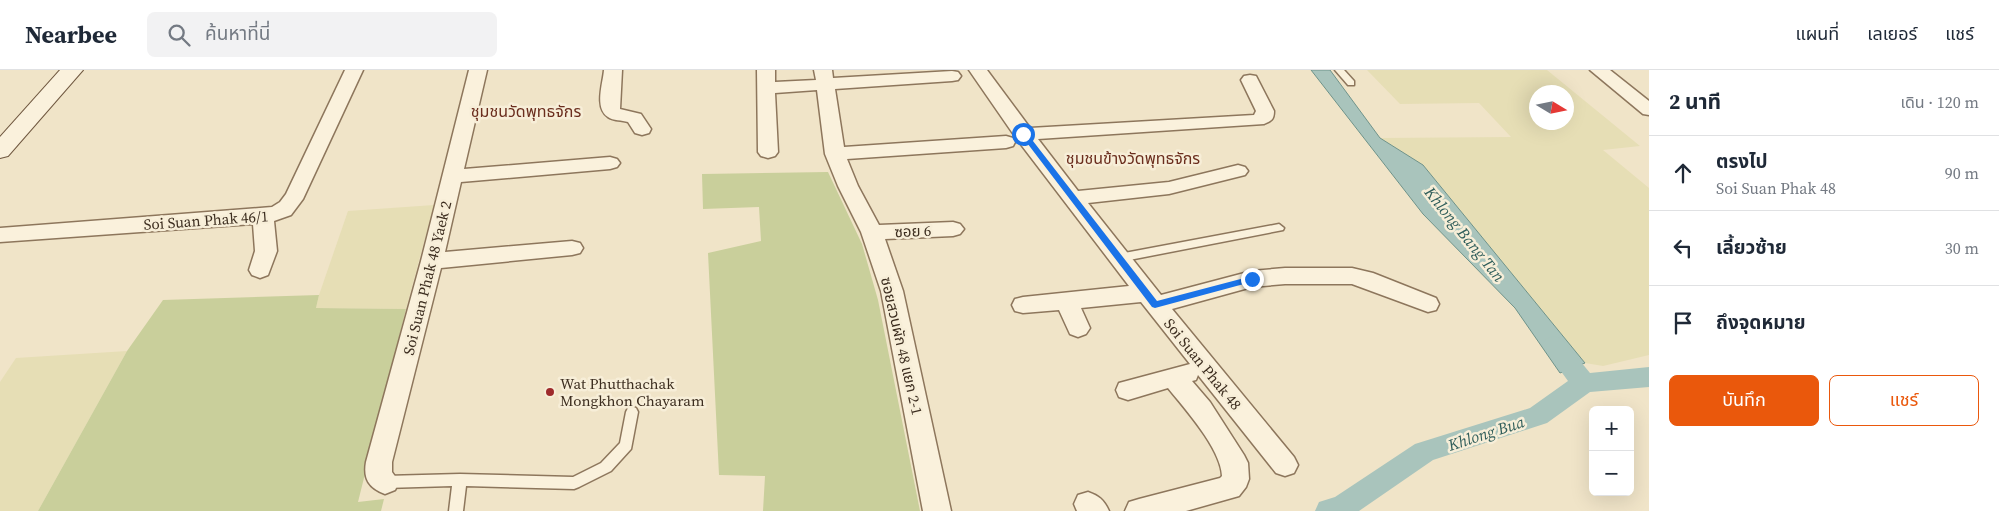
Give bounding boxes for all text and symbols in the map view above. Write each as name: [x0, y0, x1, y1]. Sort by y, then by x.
search box: [147, 12, 497, 57]
text: Nearbee: [25, 18, 117, 51]
text: ค้นหาที่นี่: [205, 20, 270, 46]
icon: search: [165, 21, 193, 49]
text: แผนที่: [1795, 21, 1839, 46]
text: เลเยอร์: [1867, 21, 1917, 46]
text: แชร์: [1945, 21, 1974, 46]
north arrow: [1529, 85, 1574, 130]
text: 2 นาที: [1669, 87, 1721, 116]
text: เดิน · 120 m: [1900, 91, 1979, 113]
district label: ชุมชนวัดพุทธจักร: [471, 100, 581, 122]
route start: [1012, 123, 1035, 146]
district label: ชุมชนข้างวัดพุทธจักร: [1066, 147, 1200, 169]
text: ตรงไป: [1716, 148, 1768, 174]
icon: ahead: [1669, 159, 1697, 187]
text: 90 m: [1945, 162, 1979, 184]
text: Soi Suan Phak 48: [1716, 177, 1836, 199]
water label: Khlong Bang Tan: [1419, 181, 1510, 286]
street label: Soi Suan Phak 48 Yaek 2: [398, 199, 456, 357]
street label: Soi Suan Phak 46/1: [143, 205, 269, 235]
street label: ซอย 6: [894, 220, 932, 242]
icon: left: [1669, 234, 1697, 262]
text: เลี้ยวซ้าย: [1716, 234, 1787, 260]
text: 30 m: [1945, 237, 1979, 259]
route end: [1241, 268, 1264, 291]
street label: ซอยสวนผัก 48 แยก 2-1: [876, 275, 928, 417]
icon: arrive: [1669, 309, 1697, 337]
text: ถึงจุดหมาย: [1716, 309, 1806, 335]
street label: Soi Suan Phak 48: [1159, 314, 1247, 414]
place label: Wat Phutthachak Mongkhon Chayaram: [560, 373, 705, 411]
button: บันทึก: [1669, 375, 1819, 426]
button: แชร์: [1829, 375, 1979, 426]
marker: Wat Phutthachak Mongkhon Chayaram: [544, 386, 556, 398]
map controls: [1589, 406, 1634, 496]
button: +: [1589, 406, 1634, 451]
water label: Khlong Bua: [1444, 410, 1528, 456]
button: −: [1589, 451, 1634, 496]

